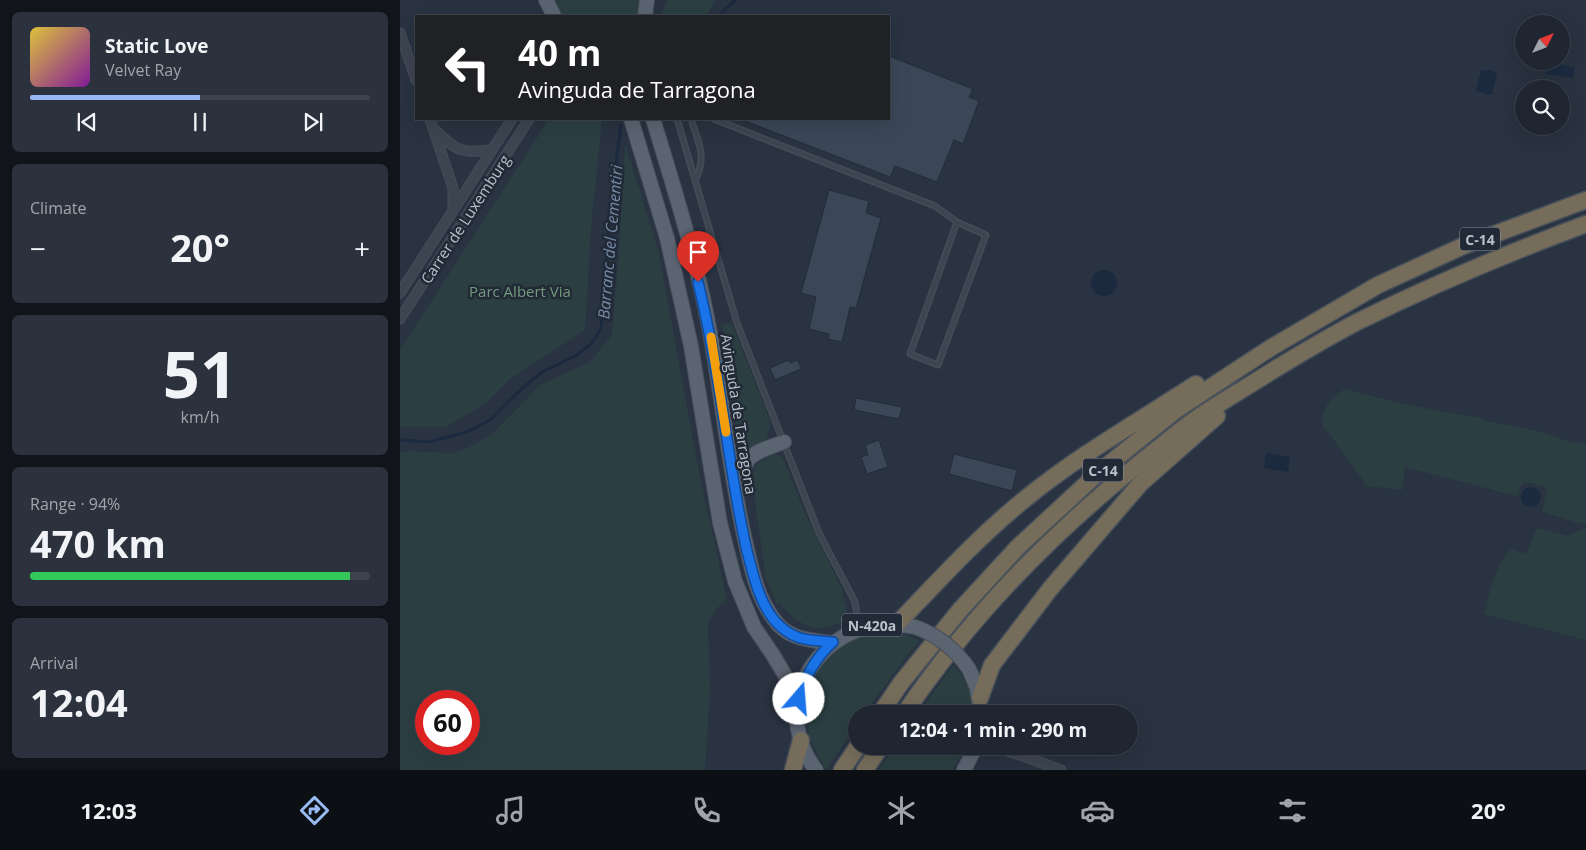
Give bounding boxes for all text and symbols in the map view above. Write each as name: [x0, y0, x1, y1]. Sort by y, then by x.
north arrow: [1515, 15, 1570, 70]
map controls: [1515, 15, 1570, 135]
text: 40 m: [518, 29, 601, 76]
text: Static Love: [105, 33, 208, 59]
icon: left: [435, 35, 500, 100]
text: Velvet Ray: [105, 59, 181, 81]
text: Avinguda de Tarragona: [518, 74, 756, 104]
button: search: [1515, 80, 1570, 135]
icon: previous: [73, 108, 101, 136]
icon: pause: [186, 108, 214, 136]
icon: next: [299, 108, 327, 136]
street label: Carrer de Luxemburg: [416, 151, 514, 287]
water label: Barranc del Cementiri: [592, 163, 628, 320]
text: Climate: [30, 197, 87, 219]
text: 20°: [170, 221, 230, 273]
road number: C-14: [1460, 228, 1500, 250]
text: −: [30, 229, 46, 267]
text: +: [354, 229, 370, 267]
pin: [677, 231, 719, 282]
icon: arrive: [684, 238, 712, 266]
park label: Parc Albert Via: [469, 281, 571, 301]
text: 51: [163, 329, 237, 417]
street label: Avinguda de Tarragona: [716, 332, 762, 496]
text: km/h: [181, 406, 219, 428]
road number: C-14: [1083, 458, 1123, 482]
text: Range · 94%: [30, 493, 120, 515]
text: 470 km: [30, 517, 166, 569]
road number: N-420a: [842, 614, 902, 636]
text: Arrival: [30, 652, 78, 674]
position arrow: [772, 672, 824, 724]
text: 12:04: [30, 676, 128, 728]
speed limit sign: 60: [415, 690, 480, 755]
text: 12:04 · 1 min · 290 m: [899, 717, 1087, 743]
icon: directions: [297, 793, 332, 828]
icon: music: [493, 793, 528, 828]
icon: phone: [689, 793, 724, 828]
icon: climate: [884, 793, 919, 828]
icon: car: [1080, 793, 1115, 828]
icon: filters: [1275, 793, 1310, 828]
text: 12:03: [80, 795, 137, 825]
text: 20°: [1471, 795, 1506, 825]

